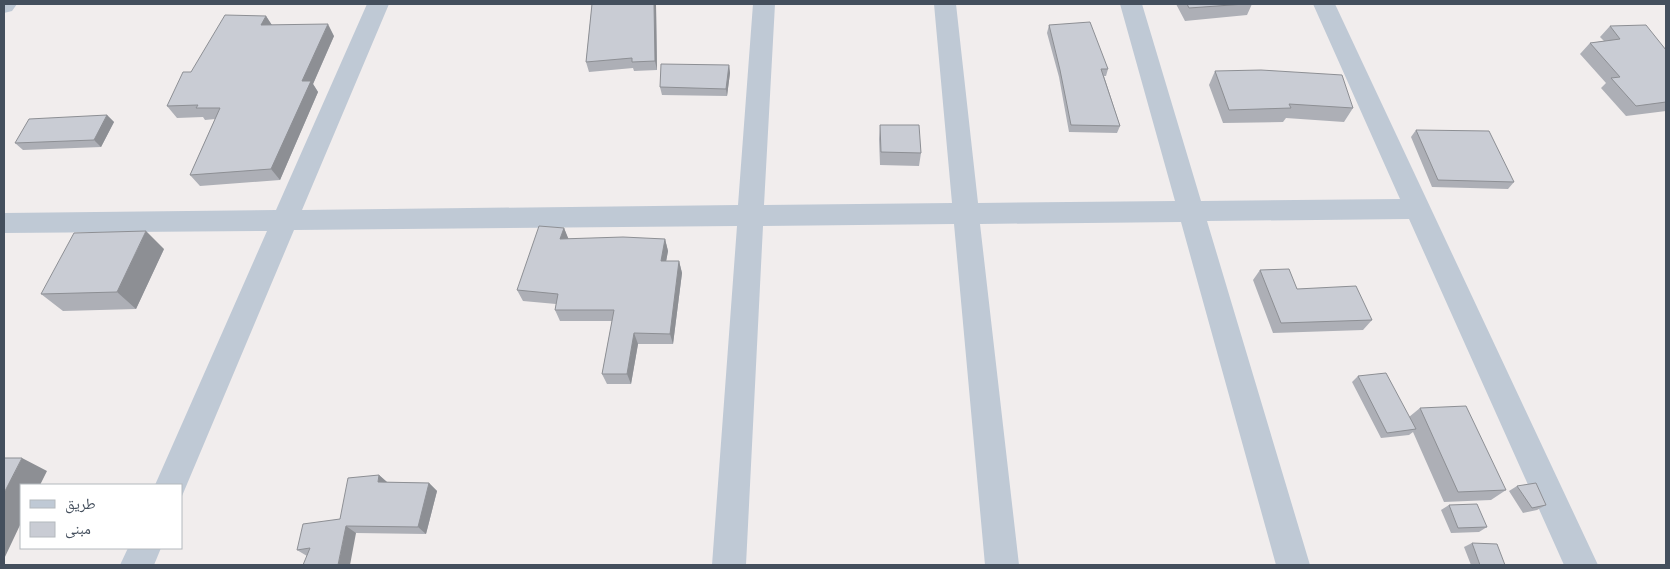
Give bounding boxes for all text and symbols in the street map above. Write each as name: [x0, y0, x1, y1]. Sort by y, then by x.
legend: [20, 484, 182, 549]
text: طريق: [65, 494, 96, 514]
text: مبنى: [65, 519, 91, 539]

